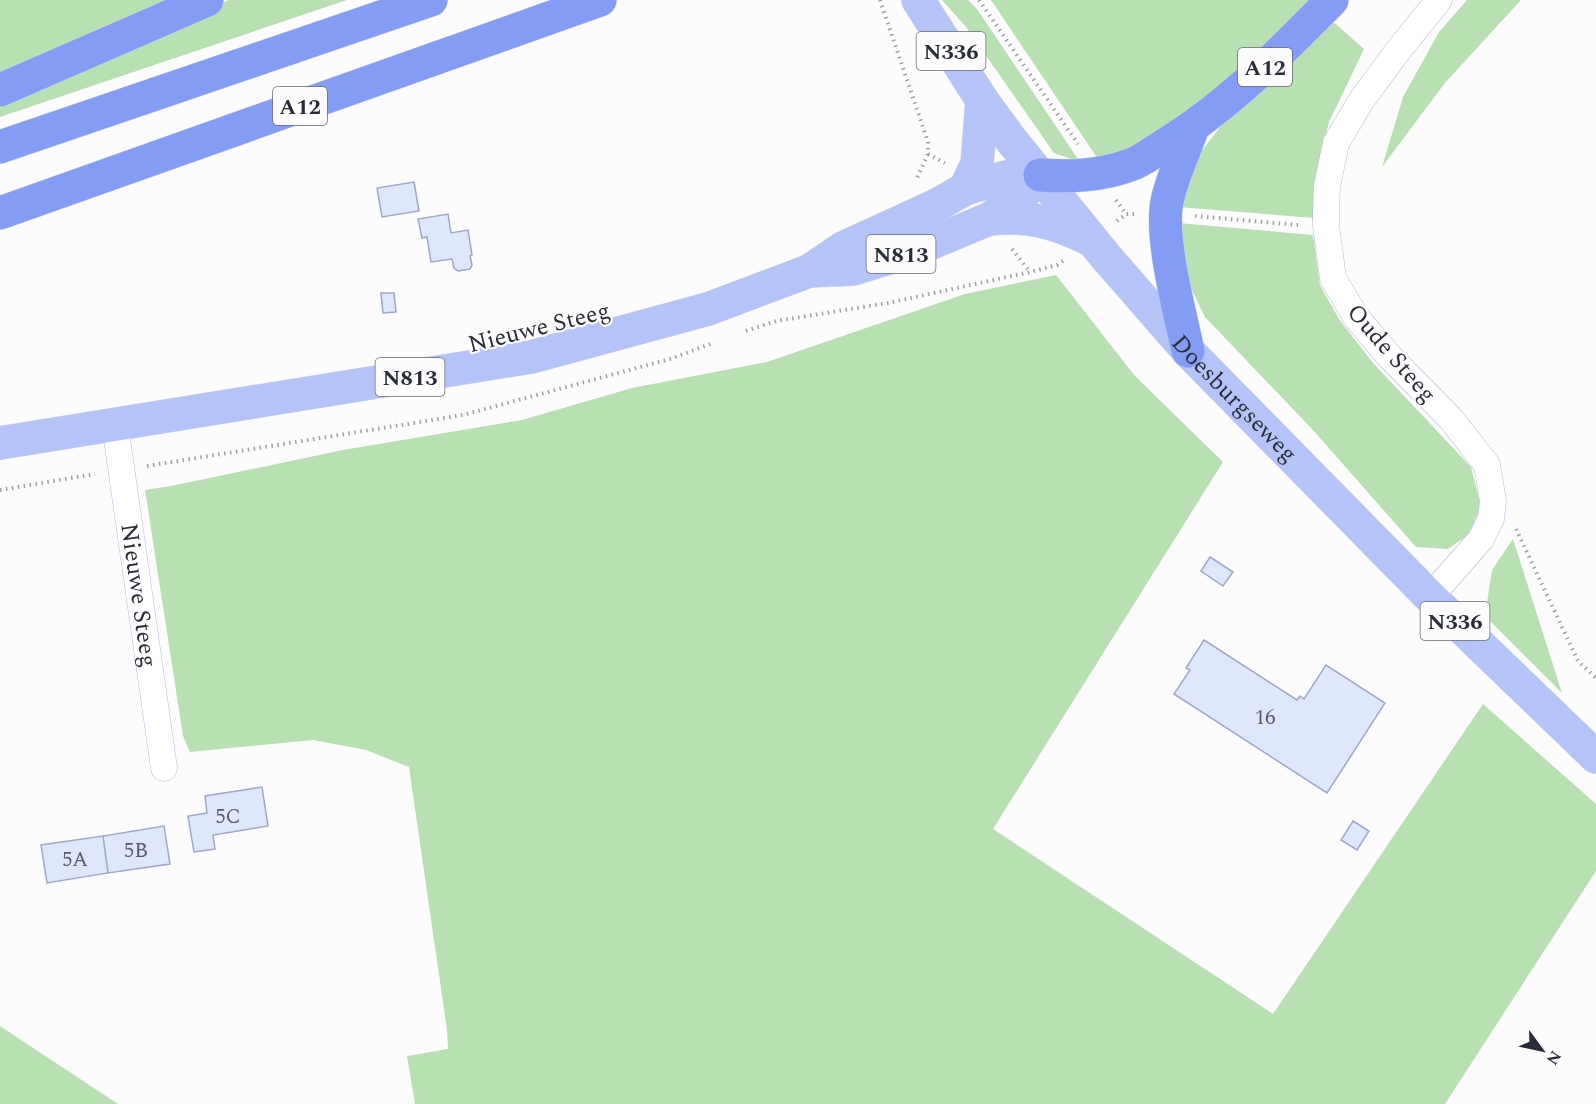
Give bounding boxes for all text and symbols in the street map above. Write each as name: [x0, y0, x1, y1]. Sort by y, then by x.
road number: N336: [916, 32, 986, 70]
road number: A12: [1238, 48, 1292, 86]
road number: A12: [273, 87, 327, 125]
road number: N813: [866, 235, 936, 273]
street label: Nieuwe Steeg: [464, 293, 614, 363]
street label: Oude Steeg: [1338, 296, 1445, 411]
street label: Doesburgseweg: [1162, 327, 1305, 471]
road number: N813: [376, 358, 444, 396]
street label: Nieuwe Steeg: [110, 521, 166, 670]
road number: N336: [1420, 602, 1490, 640]
house number: 16: [1255, 702, 1276, 734]
house number: 5C: [215, 801, 241, 833]
house number: 5B: [124, 835, 148, 867]
house number: 5A: [62, 844, 88, 876]
north arrow: [1512, 1020, 1572, 1080]
text: N: [1540, 1046, 1567, 1070]

